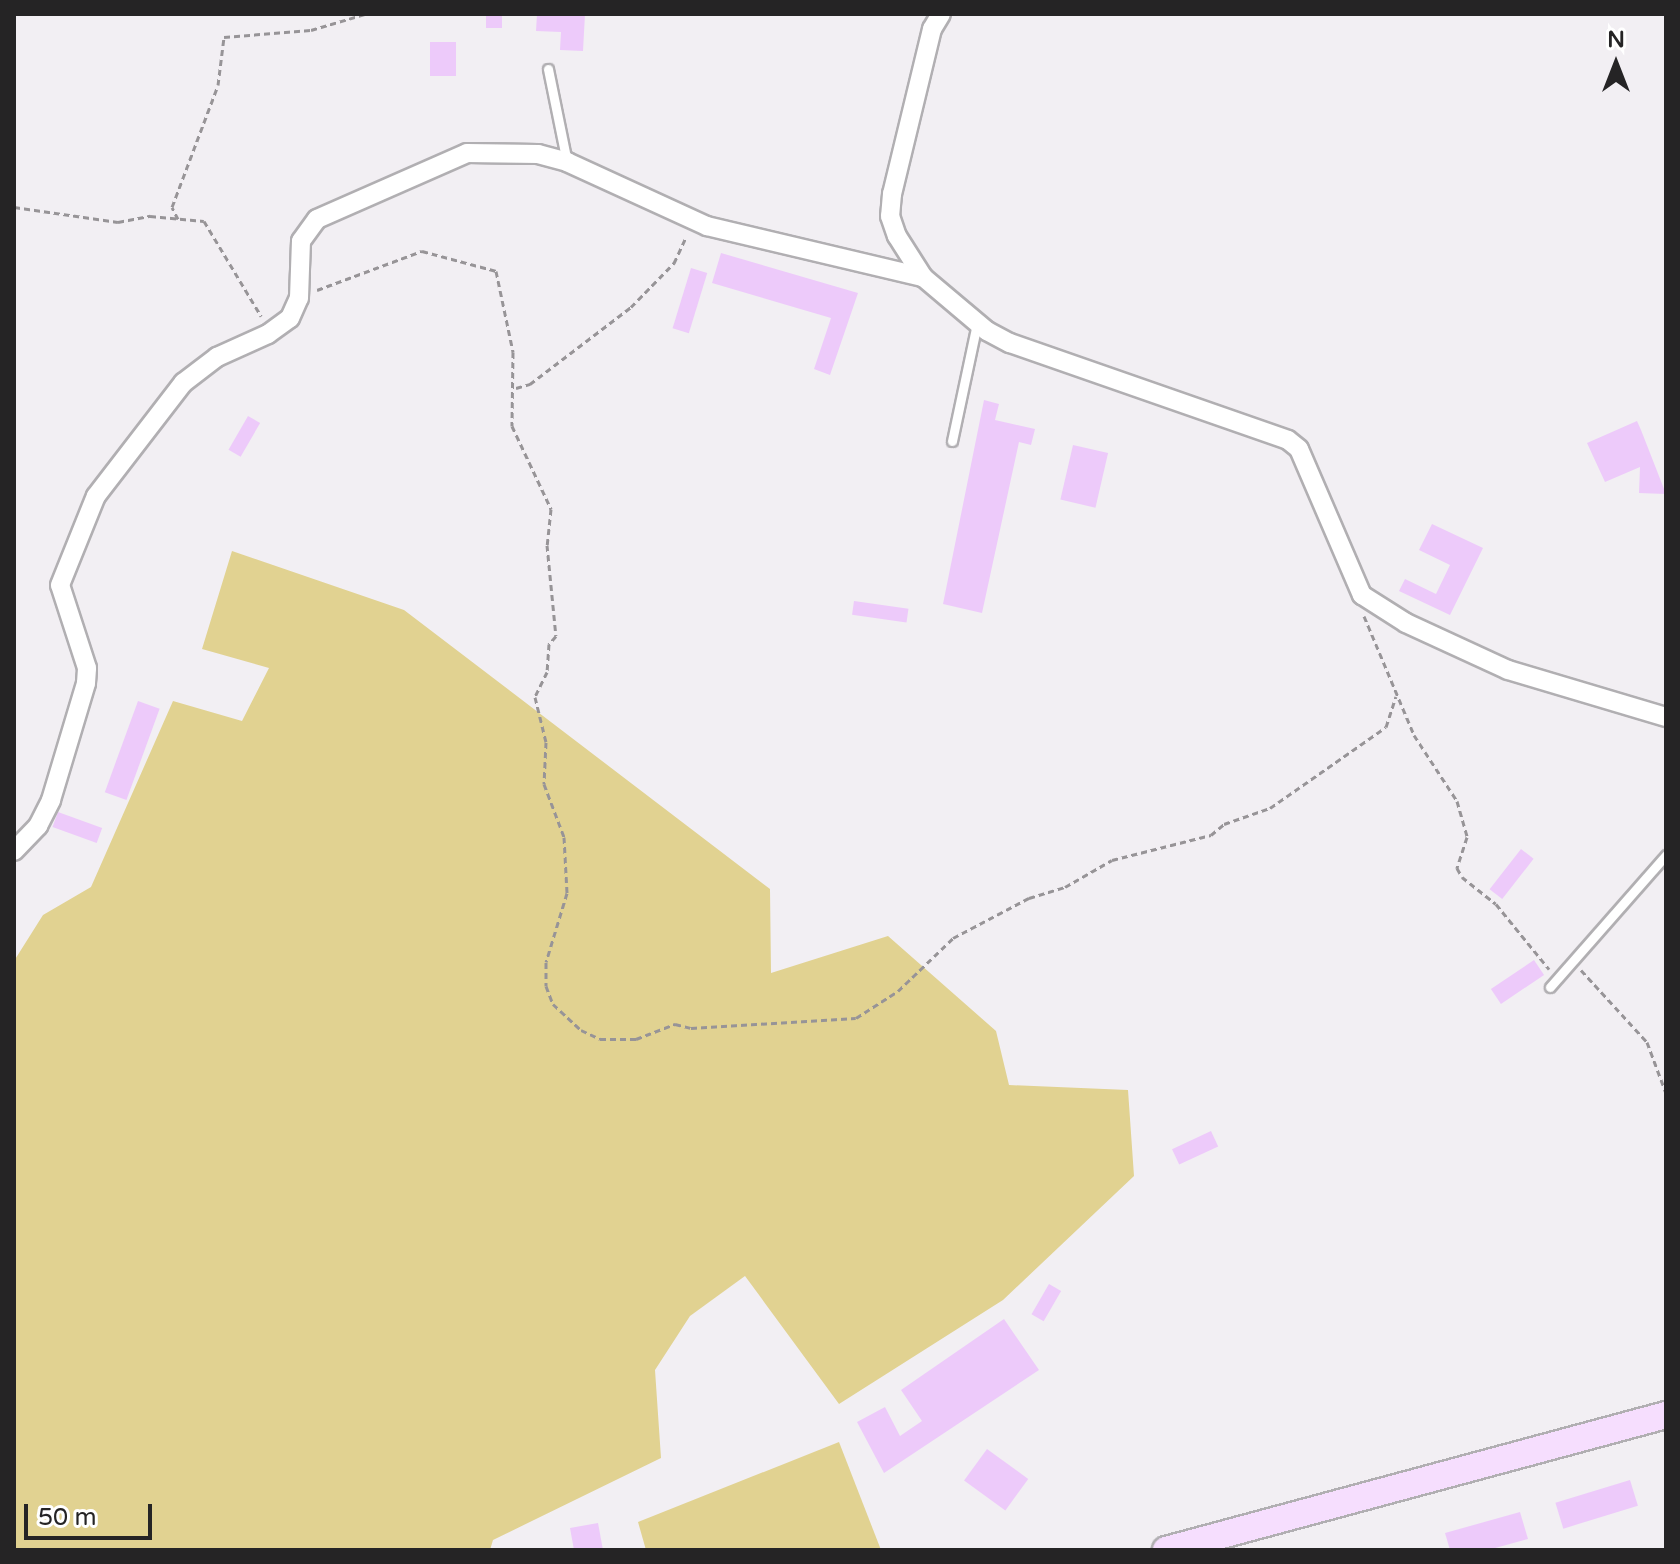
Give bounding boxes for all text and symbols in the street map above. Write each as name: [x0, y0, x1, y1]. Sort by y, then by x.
north arrow: [1576, 24, 1656, 104]
text: N: [1607, 27, 1625, 53]
scale bar: [28, 1488, 156, 1538]
text: 50 m: [38, 1503, 96, 1532]

